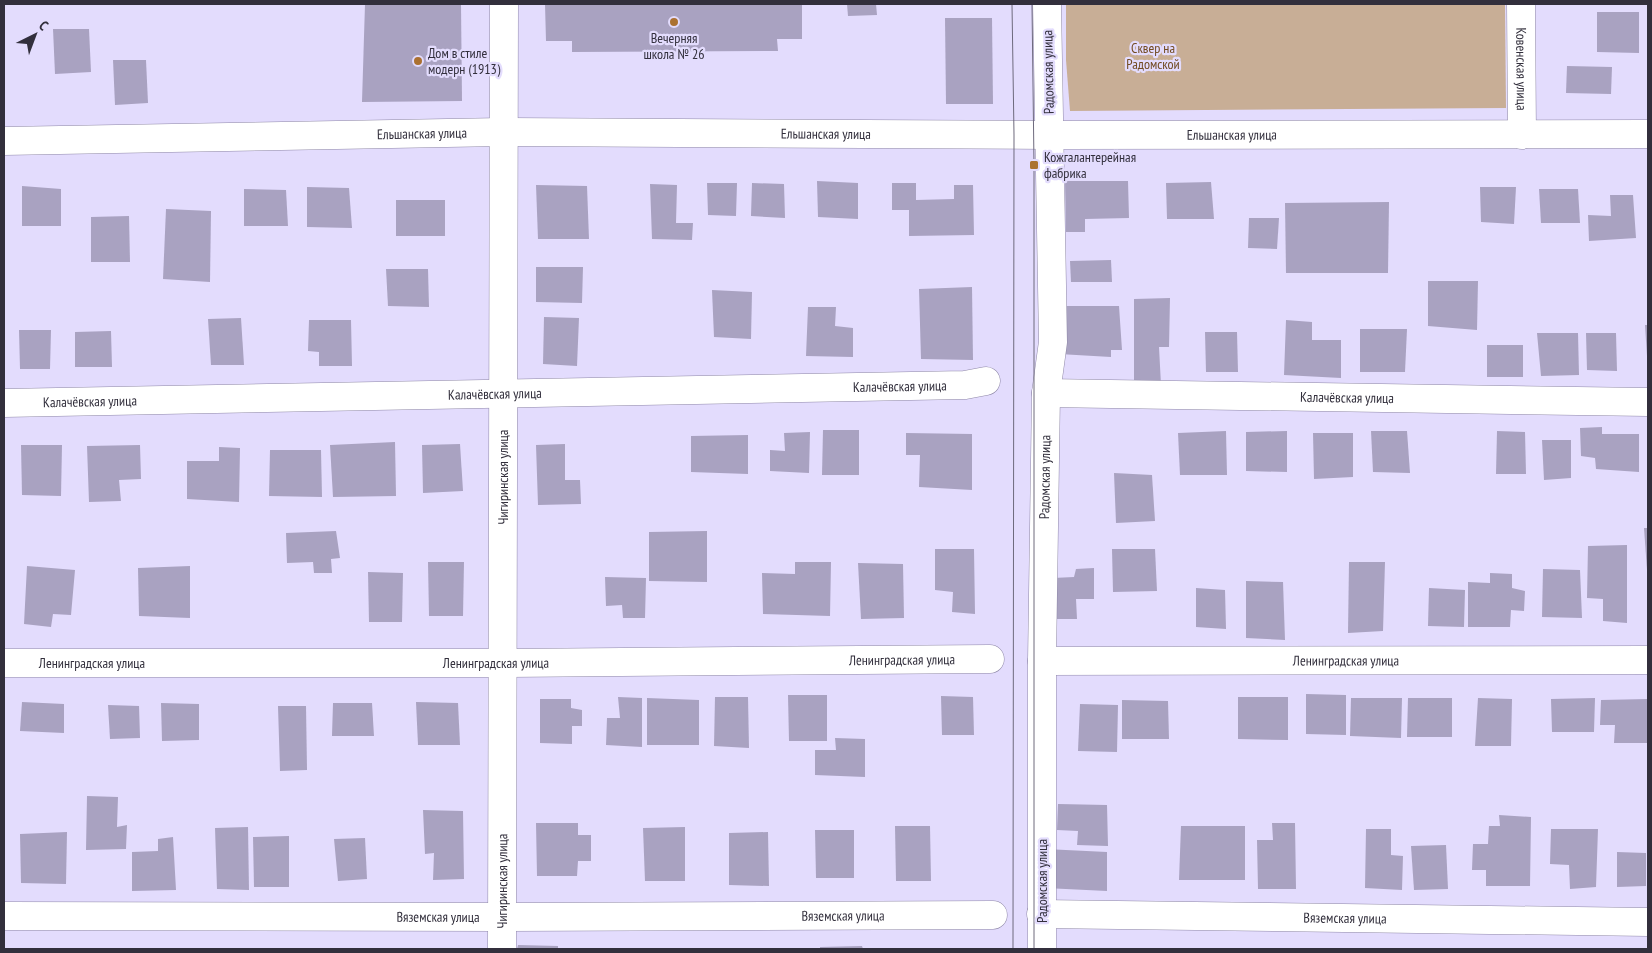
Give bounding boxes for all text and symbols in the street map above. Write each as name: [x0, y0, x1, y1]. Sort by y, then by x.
north arrow: [10, 10, 60, 60]
marker: Вечерняя школа № 26: [668, 16, 680, 28]
text: С: [35, 17, 53, 35]
street label: Ковенская улица: [1512, 27, 1531, 111]
place label: Вечерняя школа № 26: [643, 29, 705, 63]
street label: Радомская улица: [1038, 30, 1058, 114]
park label: Сквер на Радомской: [1126, 39, 1180, 73]
place label: Дом в стиле модерн (1913): [428, 44, 501, 78]
marker: Дом в стиле модерн (1913): [412, 55, 424, 67]
street label: Ельшанская улица: [377, 124, 467, 143]
street label: Ельшанская улица: [781, 125, 871, 143]
street label: Ельшанская улица: [1187, 126, 1277, 144]
place label: Кожгалантерейная фабрика: [1044, 148, 1136, 182]
marker: Кожгалантерейная фабрика: [1028, 159, 1040, 171]
street label: Калачёвская улица: [853, 376, 947, 396]
street label: Калачёвская улица: [448, 384, 542, 404]
street label: Калачёвская улица: [1300, 388, 1394, 407]
street label: Калачёвская улица: [43, 392, 137, 411]
street label: Чигиринская улица: [494, 430, 512, 524]
street label: Радомская улица: [1035, 435, 1054, 519]
street label: Ленинградская улица: [848, 650, 955, 669]
street label: Ленинградская улица: [1292, 651, 1399, 670]
street label: Ленинградская улица: [38, 654, 145, 672]
street label: Ленинградская улица: [442, 654, 549, 672]
street label: Чигиринская улица: [493, 834, 511, 928]
street label: Радомская улица: [1033, 839, 1051, 923]
street label: Вяземская улица: [801, 906, 885, 925]
street label: Вяземская улица: [396, 908, 480, 926]
street label: Вяземская улица: [1303, 908, 1387, 928]

